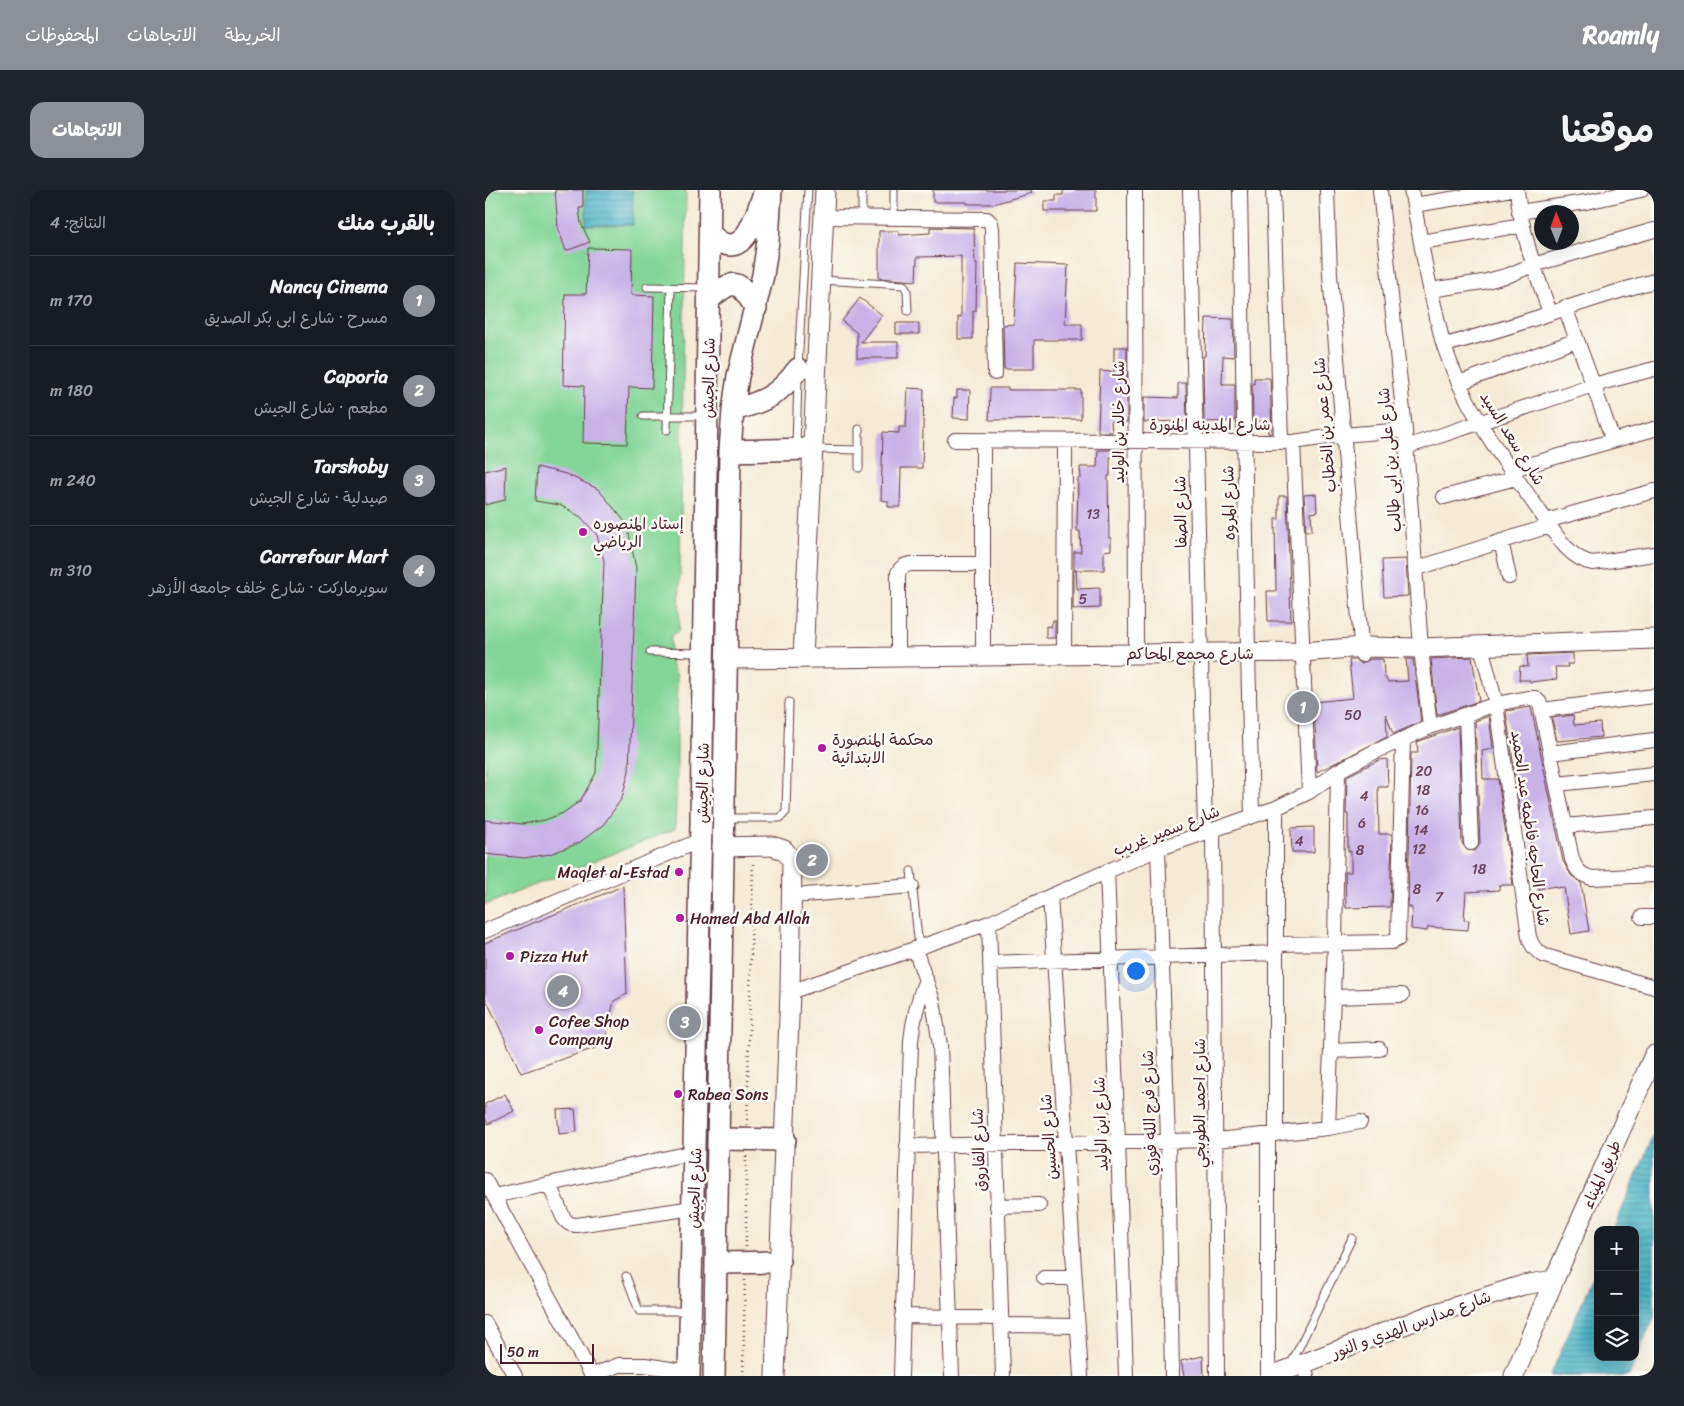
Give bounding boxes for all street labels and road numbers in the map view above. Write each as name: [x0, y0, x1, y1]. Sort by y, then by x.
street label: شارع الجيش: [693, 337, 724, 419]
street label: شارع عمر بن الخطاب: [1304, 356, 1345, 494]
street label: شارع خالد بن الوليد: [1104, 360, 1133, 484]
street label: شارع سعد السيد: [1472, 385, 1553, 491]
street label: شارع على بن ابى طالب: [1369, 386, 1410, 534]
street label: شارع المدينه المنورة: [1149, 410, 1271, 439]
street label: شارع المروه: [1213, 465, 1244, 541]
street label: شارع الصفا: [1165, 475, 1196, 549]
street label: شارع مجمع المحاكم: [1126, 639, 1254, 668]
street label: شارع الحاجه فاطمه عبد الحميد: [1502, 728, 1559, 928]
street label: شارع الجيش: [687, 742, 718, 824]
street label: شارع سمير غريب: [1108, 797, 1224, 864]
street label: شارع احمد الطوبجي: [1185, 1038, 1214, 1168]
street label: شارع فرج الله فوزي: [1133, 1050, 1166, 1176]
street label: شارع ابن الوليد: [1084, 1076, 1117, 1172]
street label: شارع الحسين: [1031, 1093, 1066, 1181]
street label: شارع الفاروق: [963, 1108, 994, 1192]
street label: طريق الميناء: [1573, 1135, 1630, 1213]
street label: شارع الجيش: [679, 1147, 710, 1229]
street label: شارع مدارس الهدي و النور: [1325, 1282, 1495, 1368]

